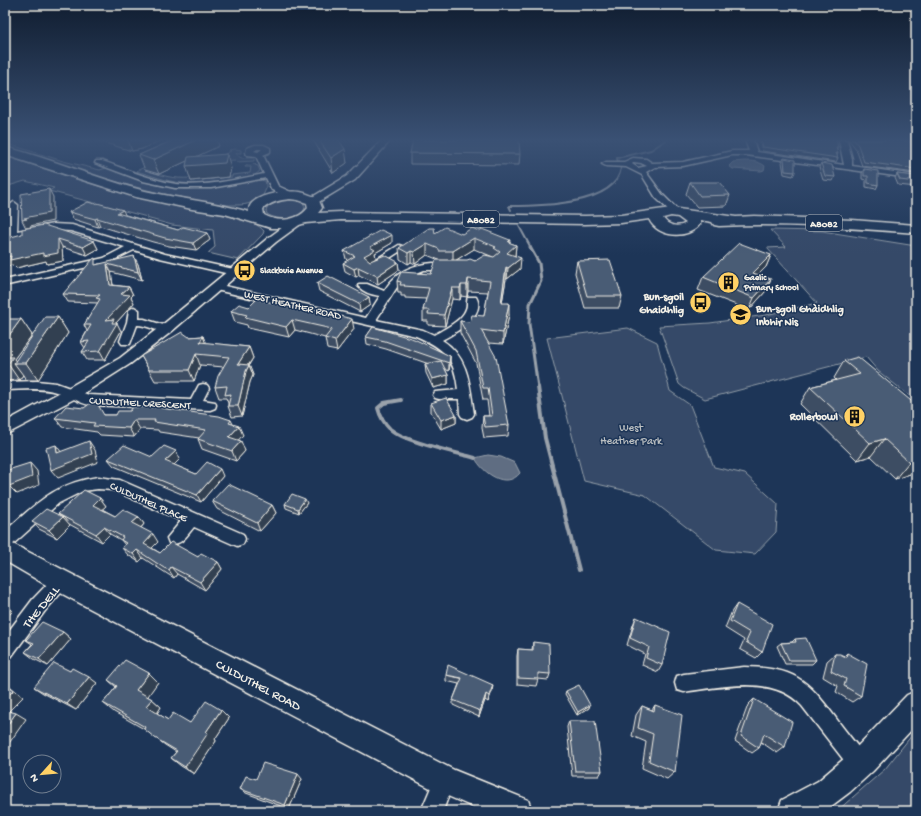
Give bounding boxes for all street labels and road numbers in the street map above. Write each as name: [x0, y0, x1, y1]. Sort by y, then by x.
road number: A8082: [463, 211, 499, 227]
road number: A8082: [806, 215, 842, 231]
street label: WEST HEATHER ROAD: [243, 289, 343, 323]
street label: CULDUTHEL CRESCENT: [89, 395, 192, 413]
street label: CULDUTHEL PLACE: [108, 480, 190, 526]
street label: THE DELL: [20, 583, 64, 632]
street label: CULDUTHEL ROAD: [213, 657, 303, 715]

